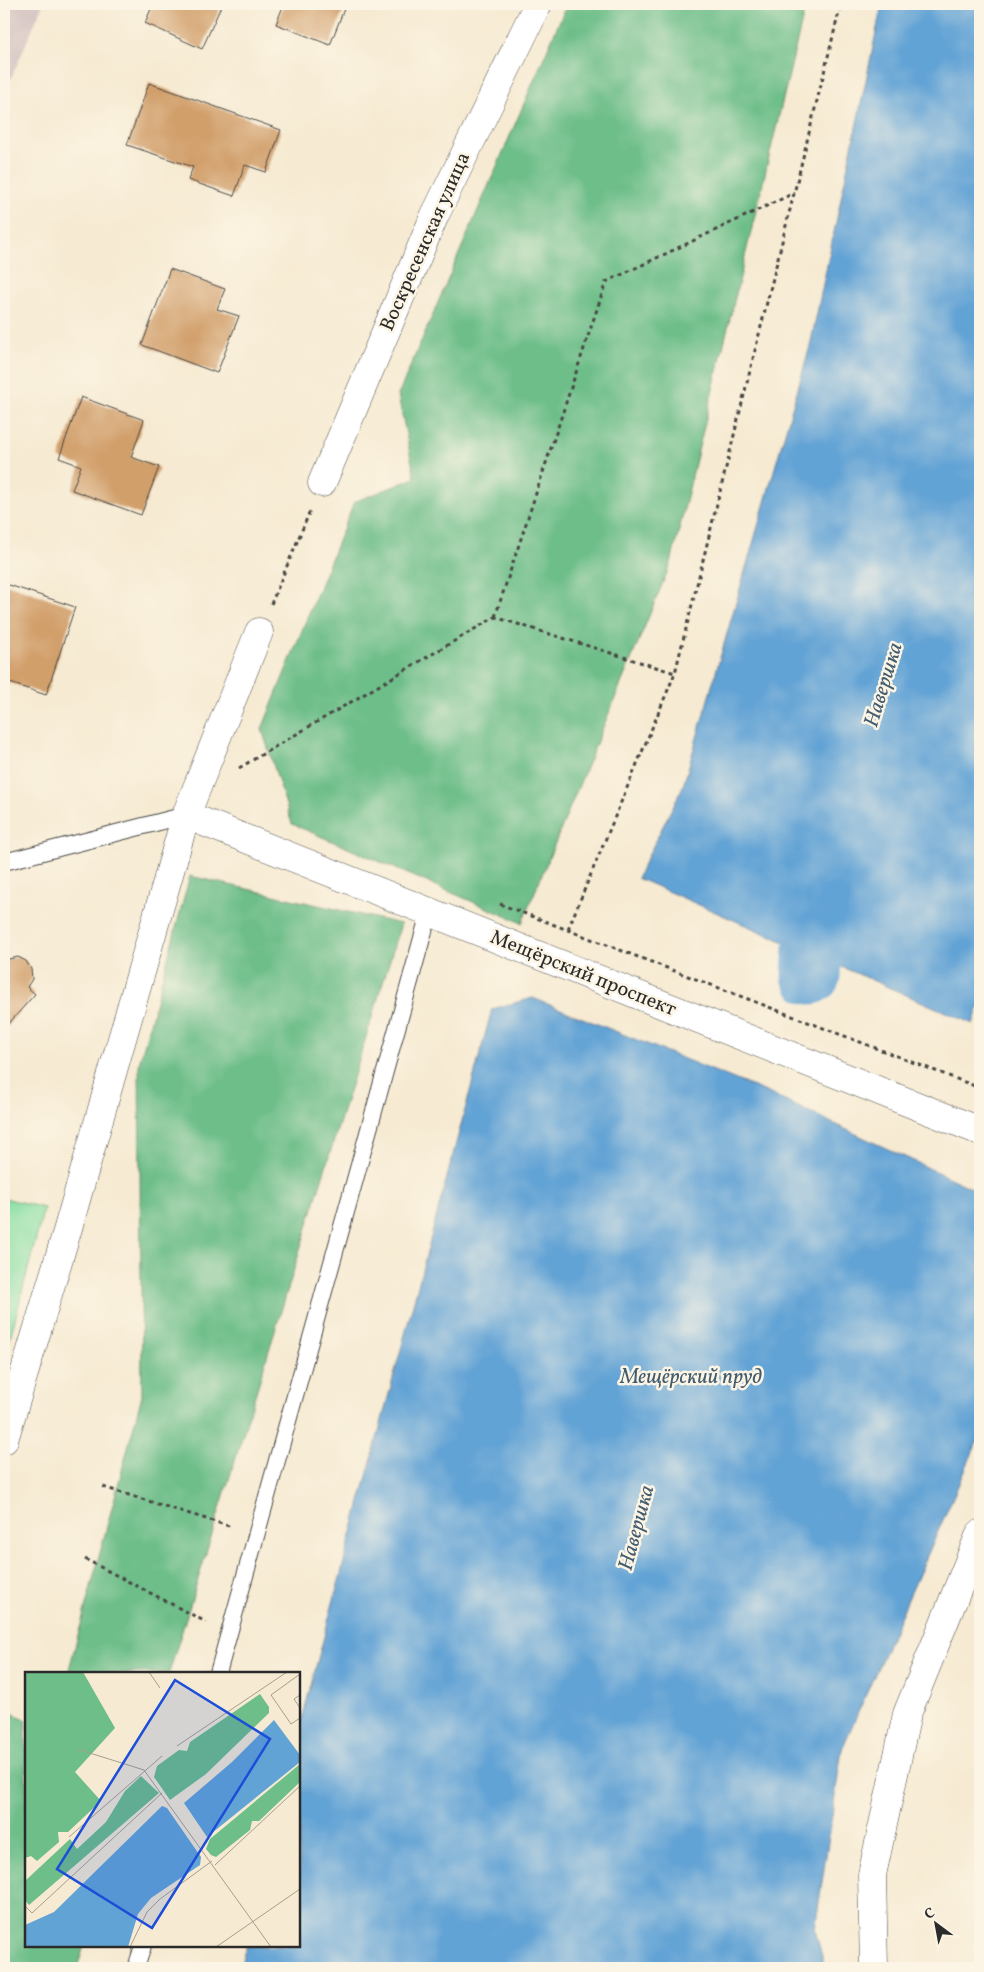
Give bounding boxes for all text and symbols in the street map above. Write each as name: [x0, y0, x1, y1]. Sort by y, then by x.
street label: Воскресенская улица: [374, 148, 478, 336]
water label: Навершка: [857, 639, 911, 731]
street label: Мещёрский проспект: [486, 924, 680, 1024]
water label: Мещёрский пруд: [619, 1363, 762, 1392]
water label: Навершка: [612, 1482, 662, 1574]
inset map: [25, 1672, 300, 1947]
north arrow: [912, 1900, 962, 1950]
text: С: [921, 1904, 939, 1925]

